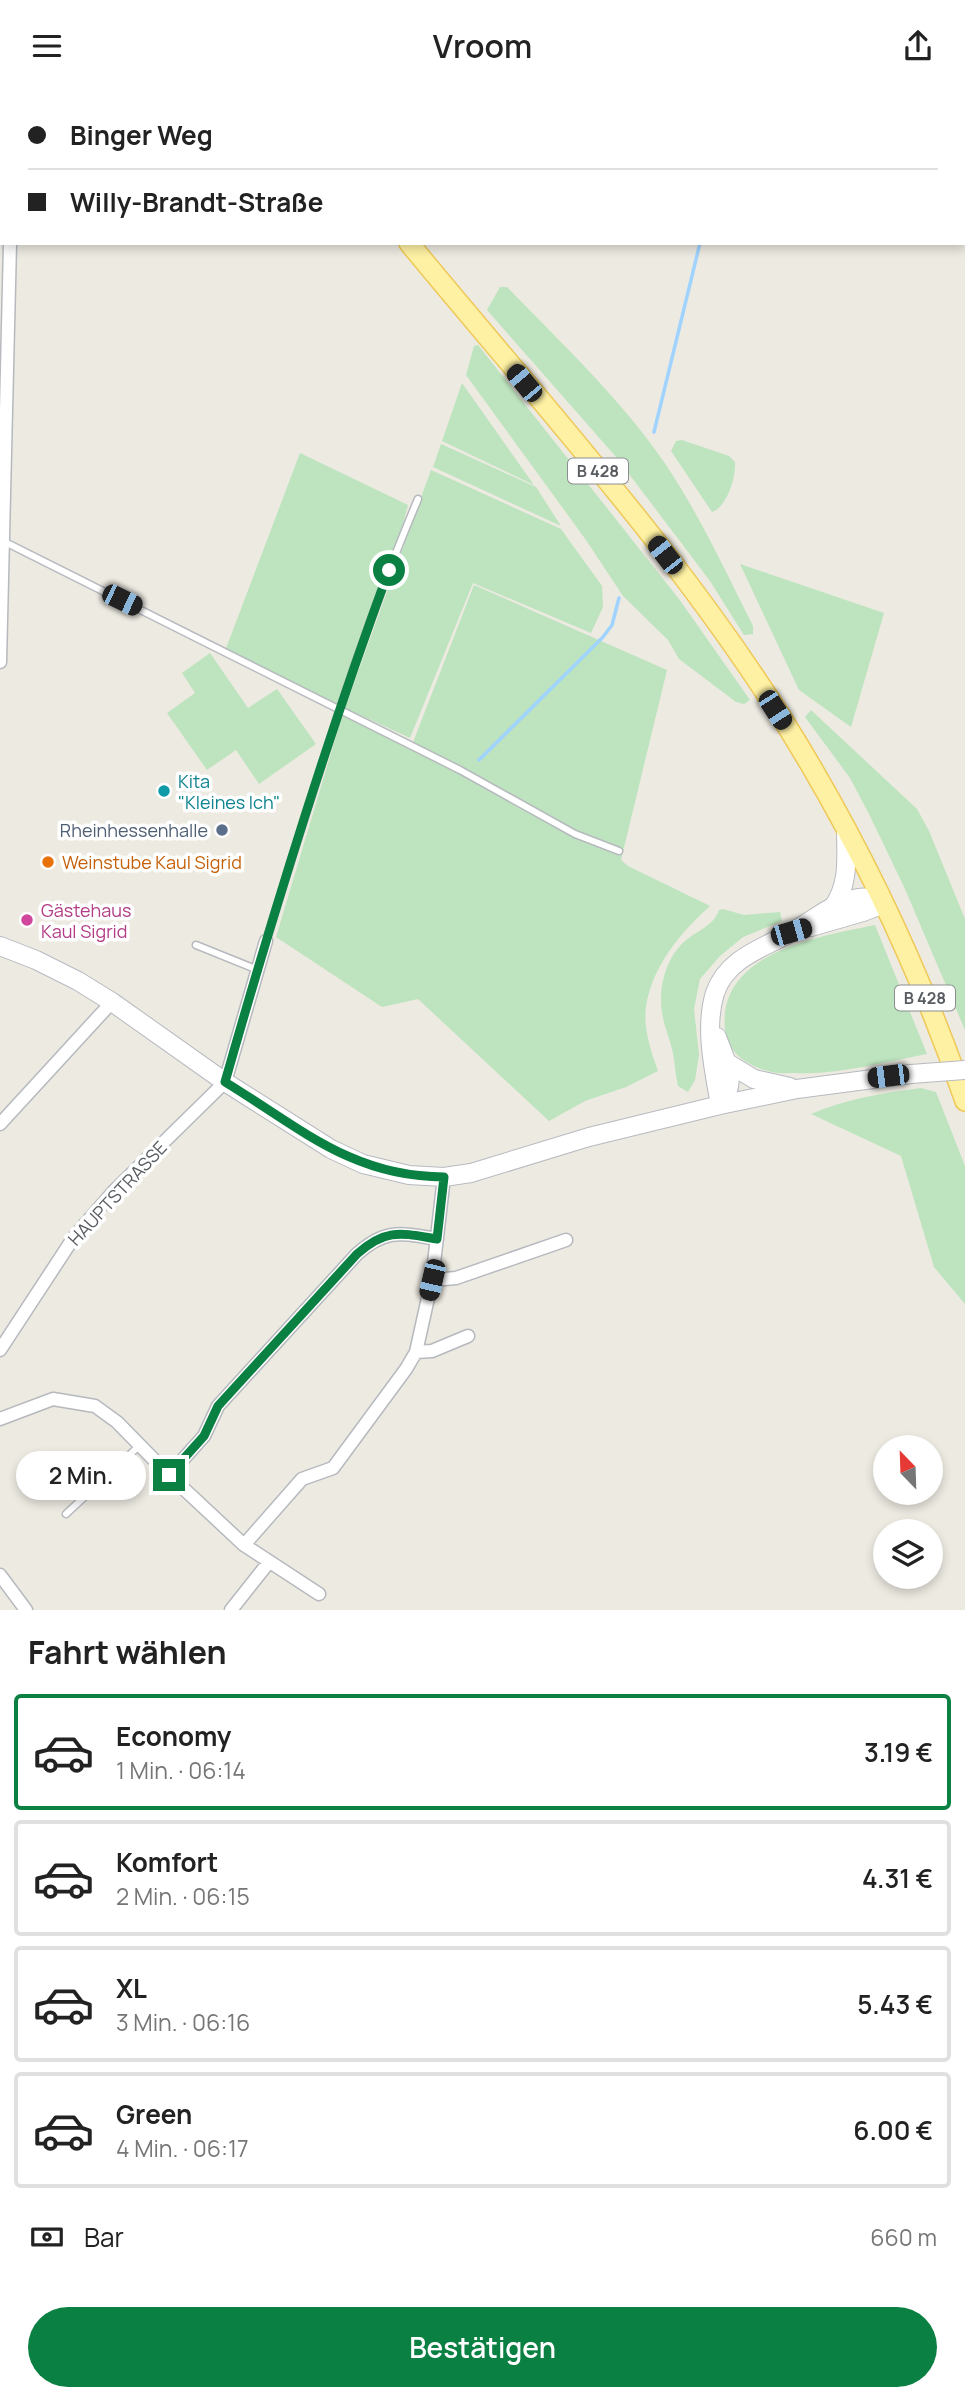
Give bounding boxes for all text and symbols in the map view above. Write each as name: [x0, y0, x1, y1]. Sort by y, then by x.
text: Vroom: [433, 24, 532, 68]
icon: menu: [28, 27, 66, 65]
icon: share: [899, 27, 937, 65]
text: Binger Weg: [70, 117, 213, 153]
text: Willy-Brandt-Straße: [70, 184, 323, 220]
car: [503, 360, 546, 406]
road number: B 428: [568, 459, 628, 483]
car: [644, 532, 687, 578]
route start: [373, 554, 405, 586]
car: [99, 581, 146, 619]
car: [755, 687, 796, 733]
place label: Kita "Kleines Ich": [178, 769, 280, 814]
marker: Kita "Kleines Ich": [156, 783, 172, 799]
place label: Rheinhessenhalle: [60, 818, 208, 842]
marker: Rheinhessenhalle: [214, 822, 230, 838]
place label: Weinstube Kaul Sigrid: [62, 850, 242, 874]
marker: Weinstube Kaul Sigrid: [40, 854, 56, 870]
place label: Gästehaus Kaul Sigrid: [41, 898, 131, 943]
marker: Gästehaus Kaul Sigrid: [19, 912, 35, 928]
car: [768, 916, 815, 948]
road number: B 428: [895, 985, 955, 1011]
car: [866, 1063, 911, 1089]
street label: HAUPTSTRASSE: [62, 1136, 172, 1250]
car: [418, 1257, 447, 1303]
north arrow: [873, 1435, 943, 1505]
map controls: [873, 1435, 943, 1589]
callout: 2 Min.: [15, 1451, 144, 1499]
text: 2 Min.: [49, 1459, 113, 1491]
route end: [153, 1459, 185, 1491]
button: layers: [873, 1519, 943, 1589]
text: Fahrt wählen: [28, 1630, 227, 1674]
text: Economy: [116, 1718, 231, 1754]
icon: car: [32, 1721, 95, 1784]
text: 3.19 €: [864, 1734, 933, 1770]
text: 1 Min. · 06:14: [116, 1754, 246, 1786]
text: Komfort: [116, 1844, 218, 1880]
icon: car: [32, 1847, 95, 1910]
text: 4.31 €: [862, 1860, 933, 1896]
text: 2 Min. · 06:15: [116, 1880, 250, 1912]
text: XL: [116, 1970, 147, 2006]
icon: car: [32, 1973, 95, 2036]
text: 5.43 €: [857, 1986, 933, 2022]
text: 3 Min. · 06:16: [116, 2006, 250, 2038]
text: Green: [116, 2096, 192, 2132]
icon: car: [32, 2099, 95, 2162]
text: 6.00 €: [853, 2112, 933, 2148]
text: 4 Min. · 06:17: [116, 2132, 248, 2164]
icon: cash: [28, 2218, 66, 2256]
text: Bar: [84, 2219, 124, 2255]
text: 660 m: [870, 2221, 937, 2253]
button: Bestätigen: [28, 2307, 937, 2387]

